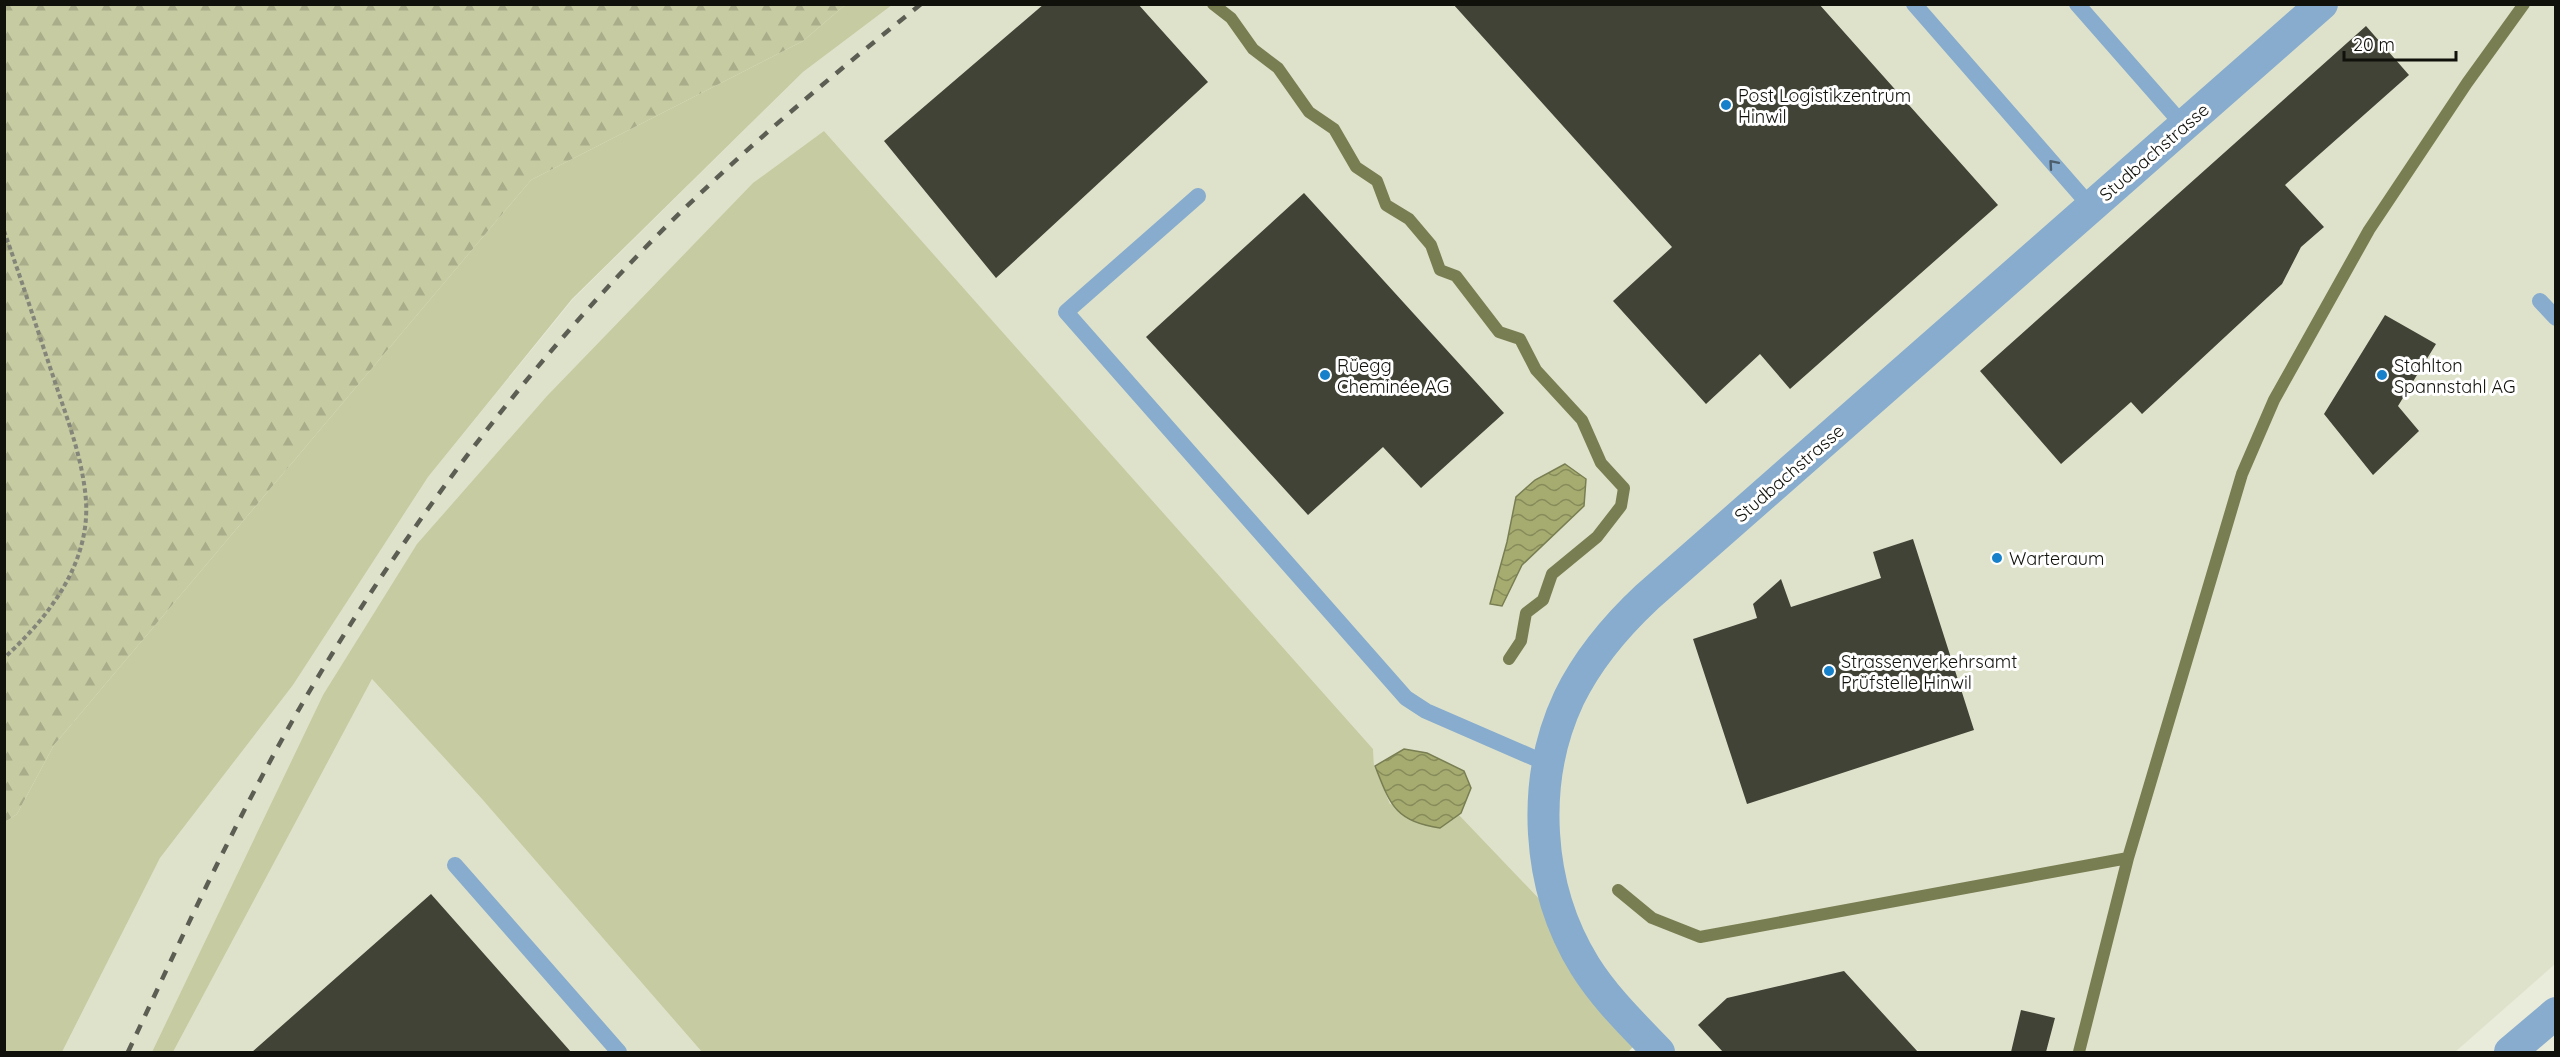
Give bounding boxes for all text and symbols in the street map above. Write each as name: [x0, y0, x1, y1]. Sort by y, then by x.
scale bar: [2344, 24, 2456, 62]
text: 20 m: [2353, 33, 2395, 56]
place label: Post Logistikzentrum Hinwil: [1738, 84, 1911, 128]
marker: Post Logistikzentrum Hinwil: [1719, 98, 1733, 112]
street label: Studbachstrasse: [2094, 98, 2214, 206]
one-way arrow: [2049, 160, 2060, 171]
place label: Rüegg Cheminée AG: [1337, 354, 1449, 398]
place label: Stahlton Spannstahl AG: [2394, 354, 2516, 398]
marker: Rüegg Cheminée AG: [1318, 368, 1332, 382]
marker: Stahlton Spannstahl AG: [2375, 368, 2389, 382]
street label: Studbachstrasse: [1729, 419, 1849, 527]
place label: Warteraum: [2009, 547, 2104, 570]
marker: Warteraum: [1990, 551, 2004, 565]
place label: Strassenverkehrsamt Prüfstelle Hinwil: [1841, 650, 2017, 694]
marker: Strassenverkehrsamt Prüfstelle Hinwil: [1822, 664, 1836, 678]

